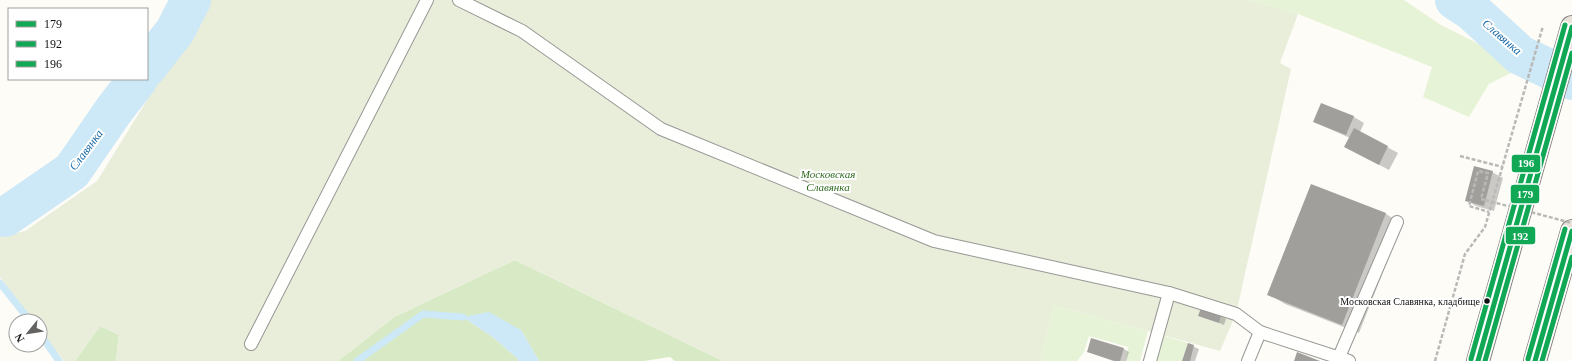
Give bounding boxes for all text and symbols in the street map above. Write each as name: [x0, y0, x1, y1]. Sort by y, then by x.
legend: [8, 8, 148, 80]
water label: Славянка: [1480, 16, 1524, 58]
text: 179: [44, 17, 62, 31]
text: 192: [44, 37, 62, 51]
text: 196: [44, 57, 62, 71]
water label: Славянка: [66, 127, 106, 173]
line badge: 196: [1511, 154, 1541, 173]
text: 196: [1518, 157, 1535, 169]
park label: Московская Славянка: [800, 168, 855, 193]
line badge: 179: [1510, 184, 1540, 204]
text: 179: [1517, 188, 1534, 200]
line badge: 192: [1505, 226, 1536, 245]
text: 192: [1512, 230, 1529, 242]
place label: Московская Славянка, кладбище: [1340, 296, 1481, 307]
marker: Московская Славянка, кладбище: [1482, 296, 1492, 306]
north arrow: [8, 313, 48, 353]
text: N: [12, 332, 27, 344]

